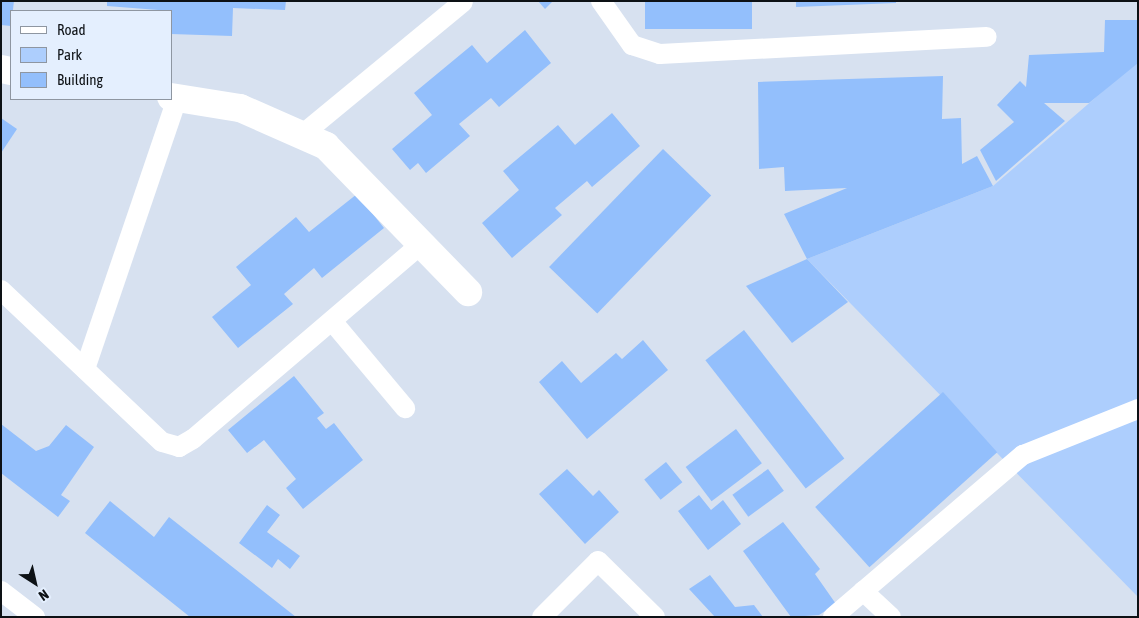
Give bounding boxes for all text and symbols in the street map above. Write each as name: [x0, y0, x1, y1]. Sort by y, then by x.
legend: [10, 10, 172, 100]
text: Road: [57, 21, 86, 38]
text: Park: [57, 46, 82, 63]
text: Building: [57, 71, 103, 88]
north arrow: [10, 558, 60, 608]
text: N: [36, 586, 52, 604]

